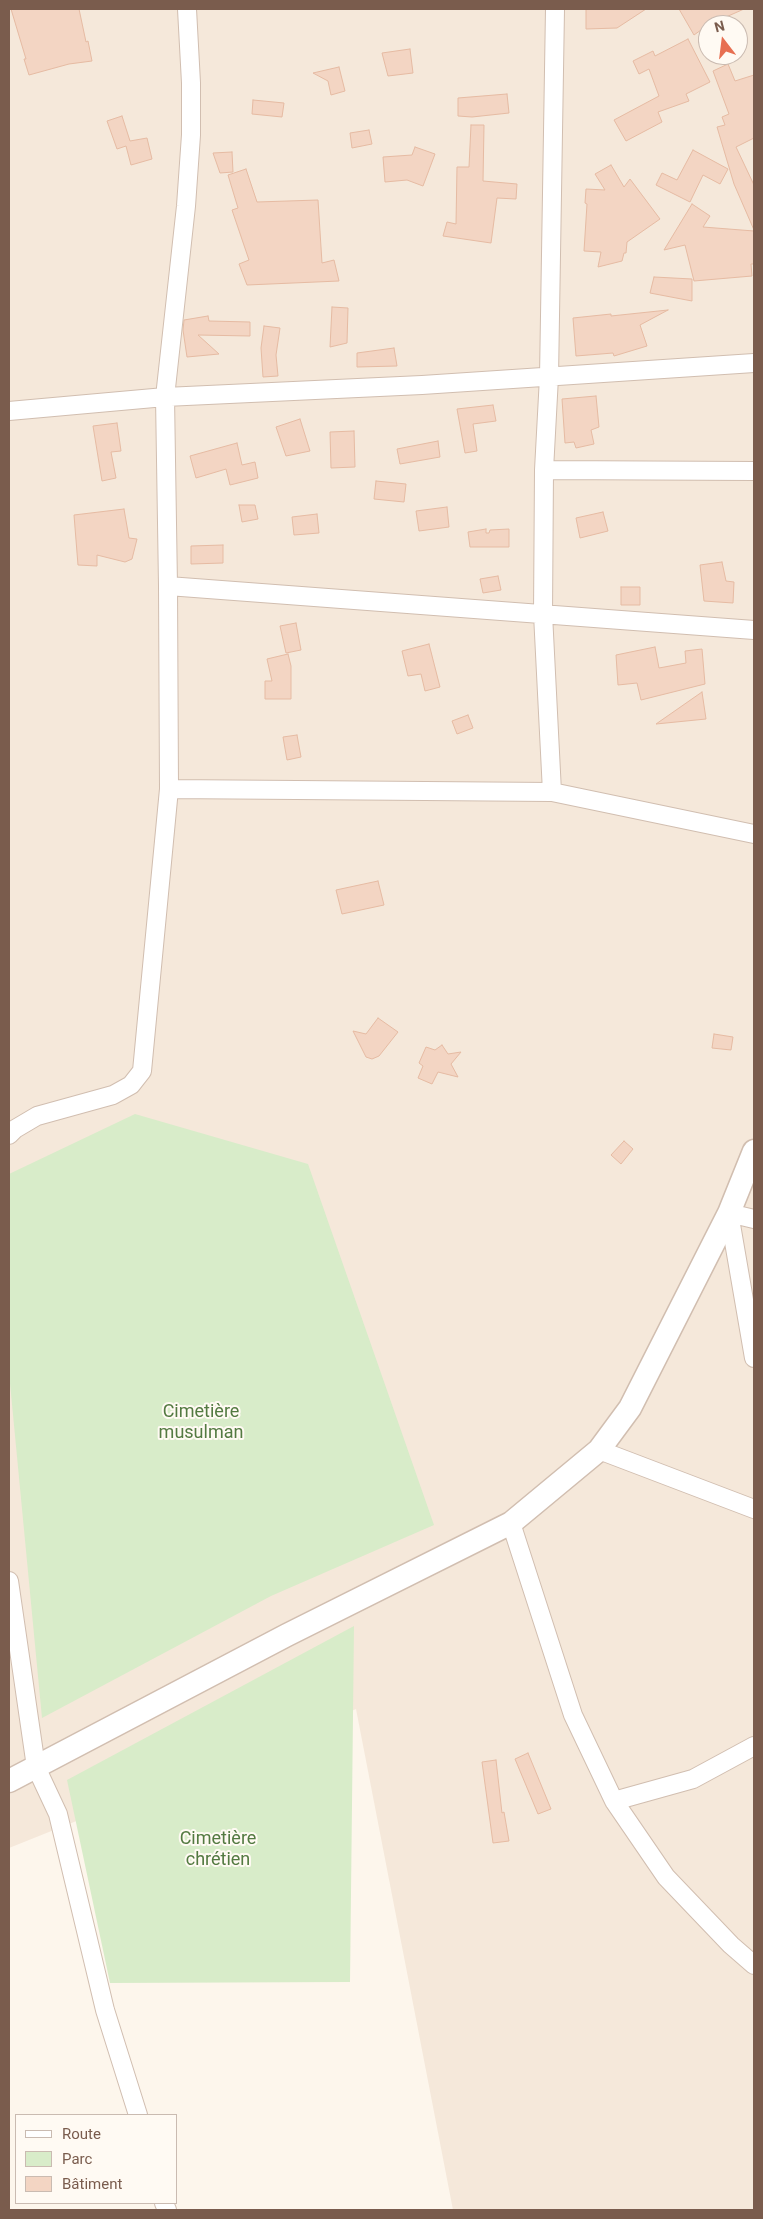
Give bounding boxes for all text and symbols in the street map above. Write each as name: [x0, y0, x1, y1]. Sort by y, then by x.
north arrow: [698, 15, 748, 65]
text: N: [713, 17, 726, 35]
park label: Cimetière musulman: [159, 1401, 243, 1444]
park label: Cimetière chrétien: [180, 1828, 256, 1870]
legend: [15, 2114, 178, 2204]
text: Route: [62, 2125, 101, 2143]
text: Parc: [62, 2150, 92, 2168]
text: Bâtiment: [62, 2175, 122, 2193]

